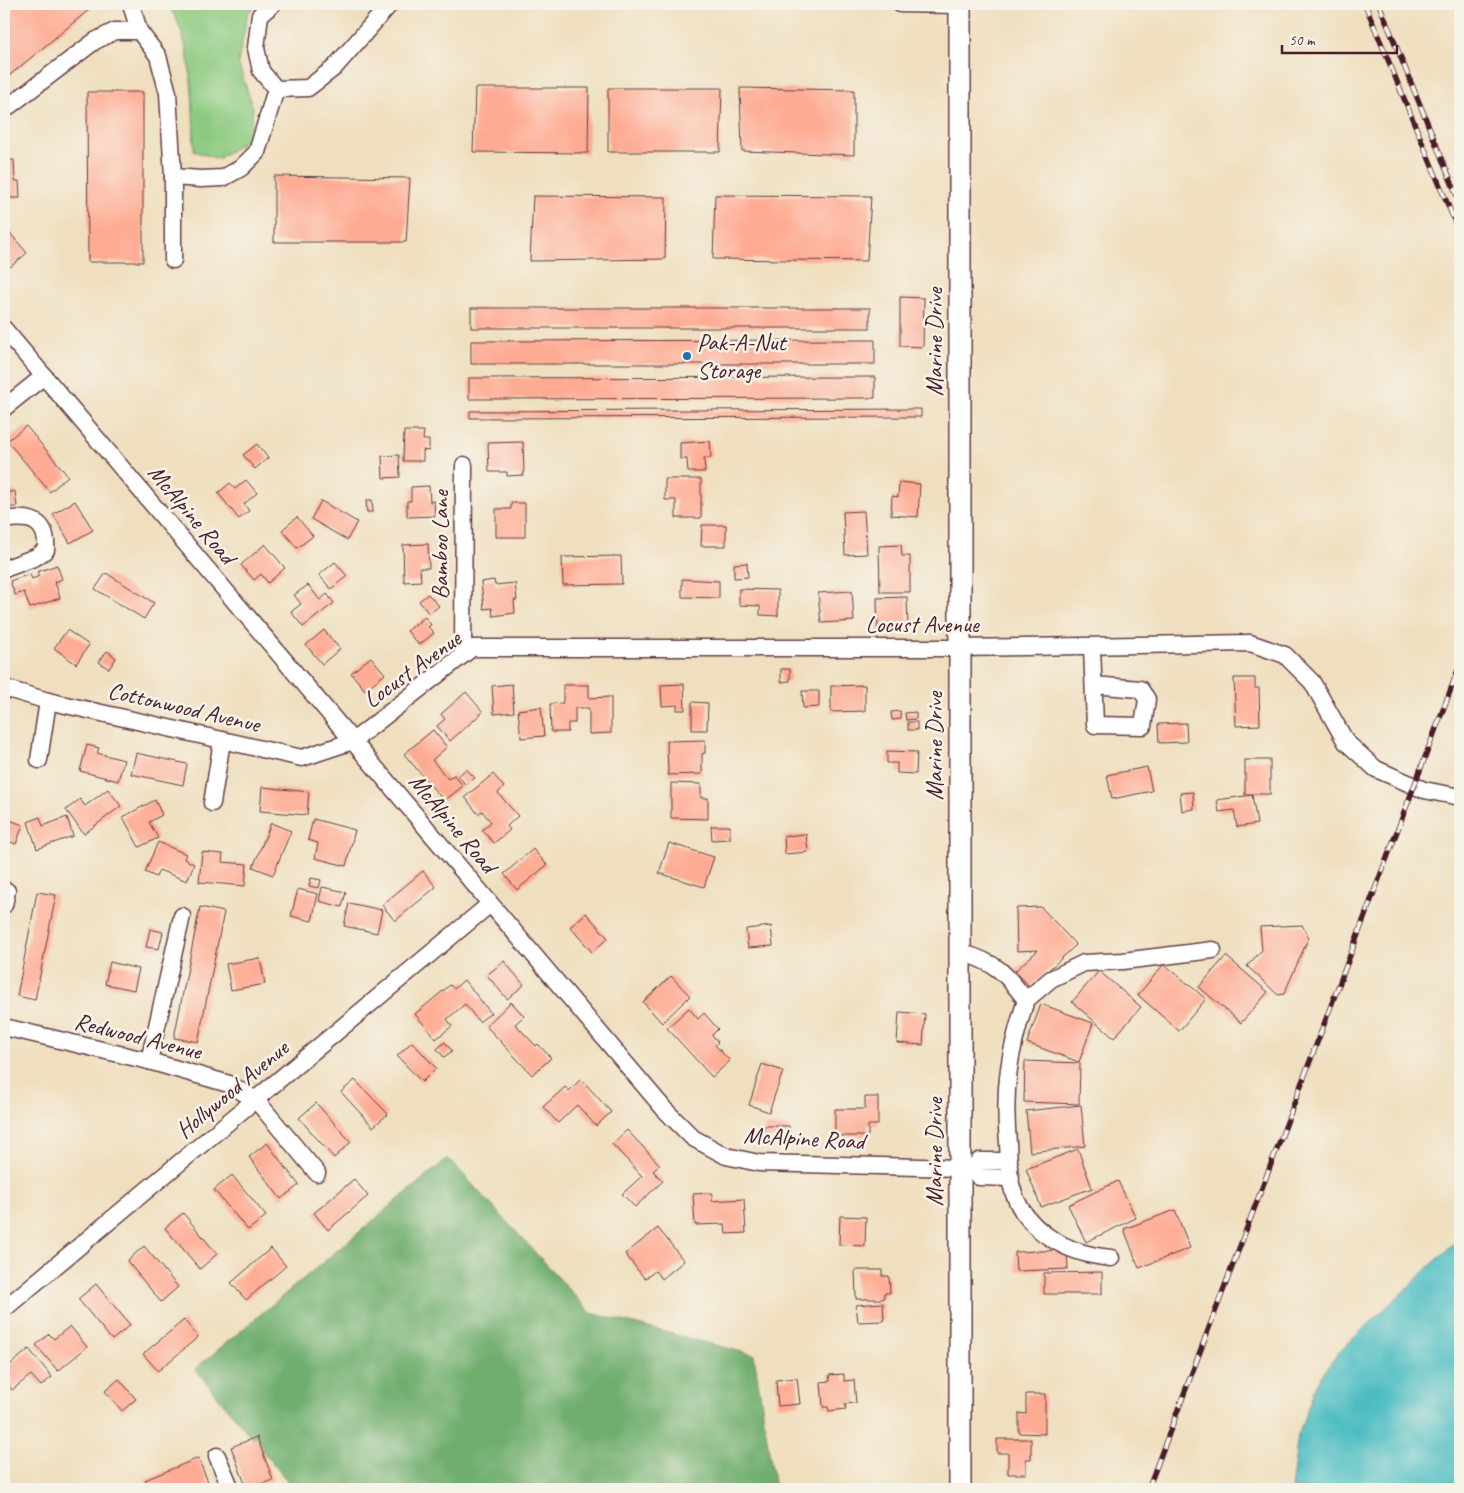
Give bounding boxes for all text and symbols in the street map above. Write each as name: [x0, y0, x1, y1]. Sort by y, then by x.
scale bar: [1282, 22, 1396, 54]
text: 50 m: [1289, 31, 1316, 50]
street label: Marine Drive: [919, 286, 949, 396]
place label: Pak-A-Nut Storage: [697, 327, 787, 385]
marker: Pak-A-Nut Storage: [681, 350, 693, 362]
street label: McAlpine Road: [142, 458, 245, 573]
street label: Bamboo Lane: [425, 488, 455, 599]
street label: Locust Avenue: [865, 609, 981, 639]
street label: Locust Avenue: [357, 622, 468, 714]
street label: Cottonwood Avenue: [105, 675, 265, 740]
street label: Marine Drive: [919, 690, 949, 800]
street label: McAlpine Road: [403, 767, 506, 882]
street label: Redwood Avenue: [71, 1006, 207, 1067]
street label: Hollywood Avenue: [169, 1032, 296, 1145]
street label: Marine Drive: [919, 1096, 949, 1206]
street label: McAlpine Road: [743, 1120, 869, 1156]

